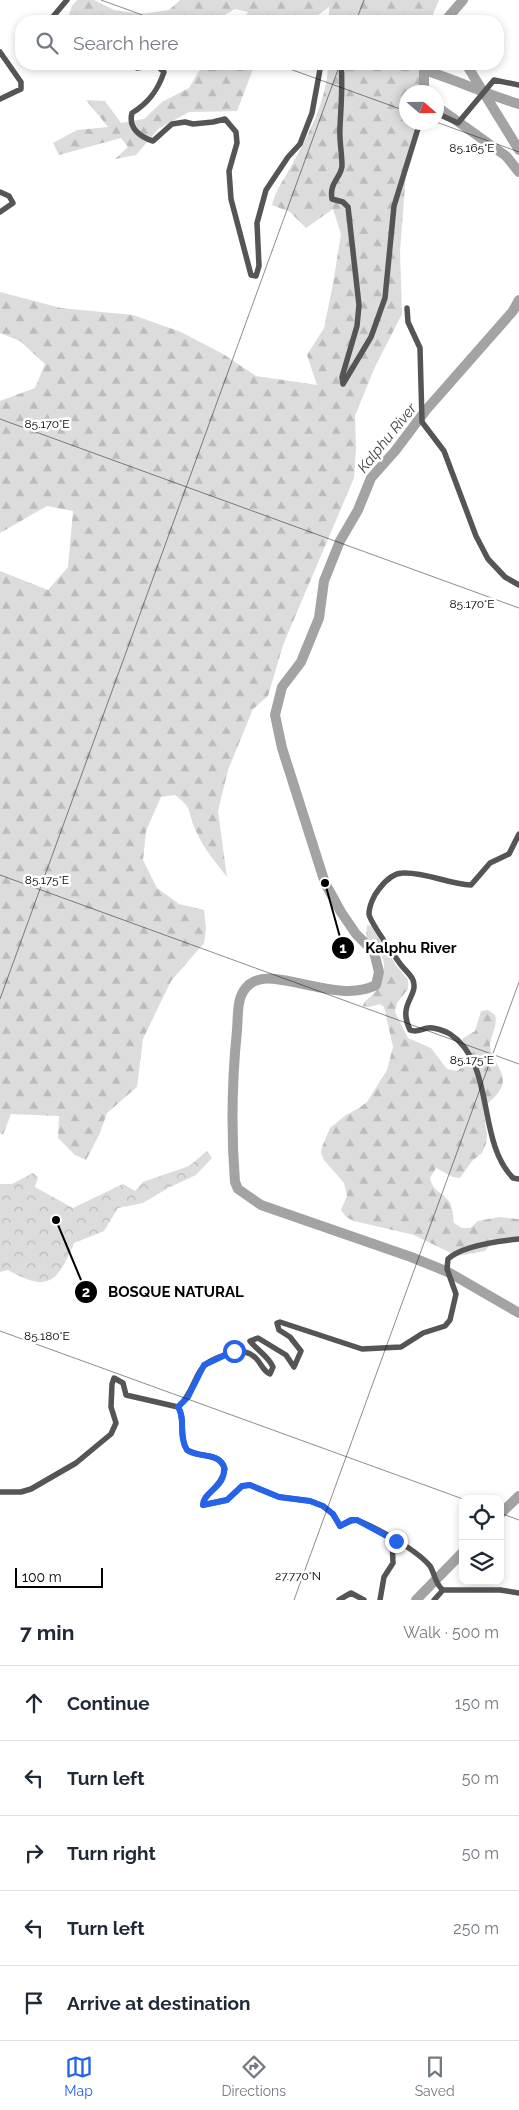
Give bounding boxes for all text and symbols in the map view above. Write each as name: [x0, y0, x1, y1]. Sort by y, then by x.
search box: [15, 15, 504, 70]
icon: search: [33, 29, 61, 57]
text: Search here: [73, 32, 179, 54]
north arrow: [399, 85, 444, 130]
text: 85.165°E: [449, 141, 495, 155]
water label: Kalphu River: [354, 399, 421, 476]
text: 85.170°E: [25, 417, 69, 431]
text: 85.170°E: [450, 597, 494, 611]
text: 85.175°E: [25, 873, 69, 887]
callout: Kalphu River: [331, 933, 467, 963]
text: 1: [339, 939, 347, 957]
text: Kalphu River: [365, 939, 457, 957]
text: 85.175°E: [450, 1053, 494, 1067]
callout: BOSQUE NATURAL: [73, 1277, 254, 1307]
text: 2: [82, 1283, 90, 1301]
text: BOSQUE NATURAL: [108, 1283, 244, 1301]
text: 85.180°E: [24, 1329, 70, 1343]
route start: [223, 1340, 246, 1363]
map controls: [459, 1495, 504, 1585]
button: locate: [459, 1495, 504, 1540]
route end: [385, 1530, 408, 1553]
button: layers: [459, 1540, 504, 1585]
scale bar: [15, 1565, 102, 1588]
text: 100 m: [22, 1569, 62, 1585]
text: 27.770°N: [275, 1569, 321, 1583]
text: 7 min: [20, 1620, 74, 1645]
text: Walk · 500 m: [403, 1623, 499, 1642]
icon: ahead: [20, 1689, 48, 1717]
text: Continue: [67, 1692, 150, 1714]
text: 150 m: [455, 1694, 499, 1713]
icon: left: [20, 1764, 48, 1792]
text: Turn left: [67, 1767, 144, 1789]
text: 50 m: [462, 1769, 499, 1788]
icon: right: [20, 1839, 48, 1867]
text: Turn right: [67, 1842, 156, 1864]
text: 50 m: [462, 1844, 499, 1863]
icon: left: [20, 1914, 48, 1942]
text: Turn left: [67, 1917, 144, 1939]
text: 250 m: [453, 1919, 499, 1938]
icon: arrive: [20, 1989, 48, 2017]
text: Arrive at destination: [67, 1992, 251, 2014]
tab: Map: [64, 2053, 93, 2099]
tab: Directions: [221, 2053, 286, 2099]
tab: Saved: [415, 2053, 455, 2099]

